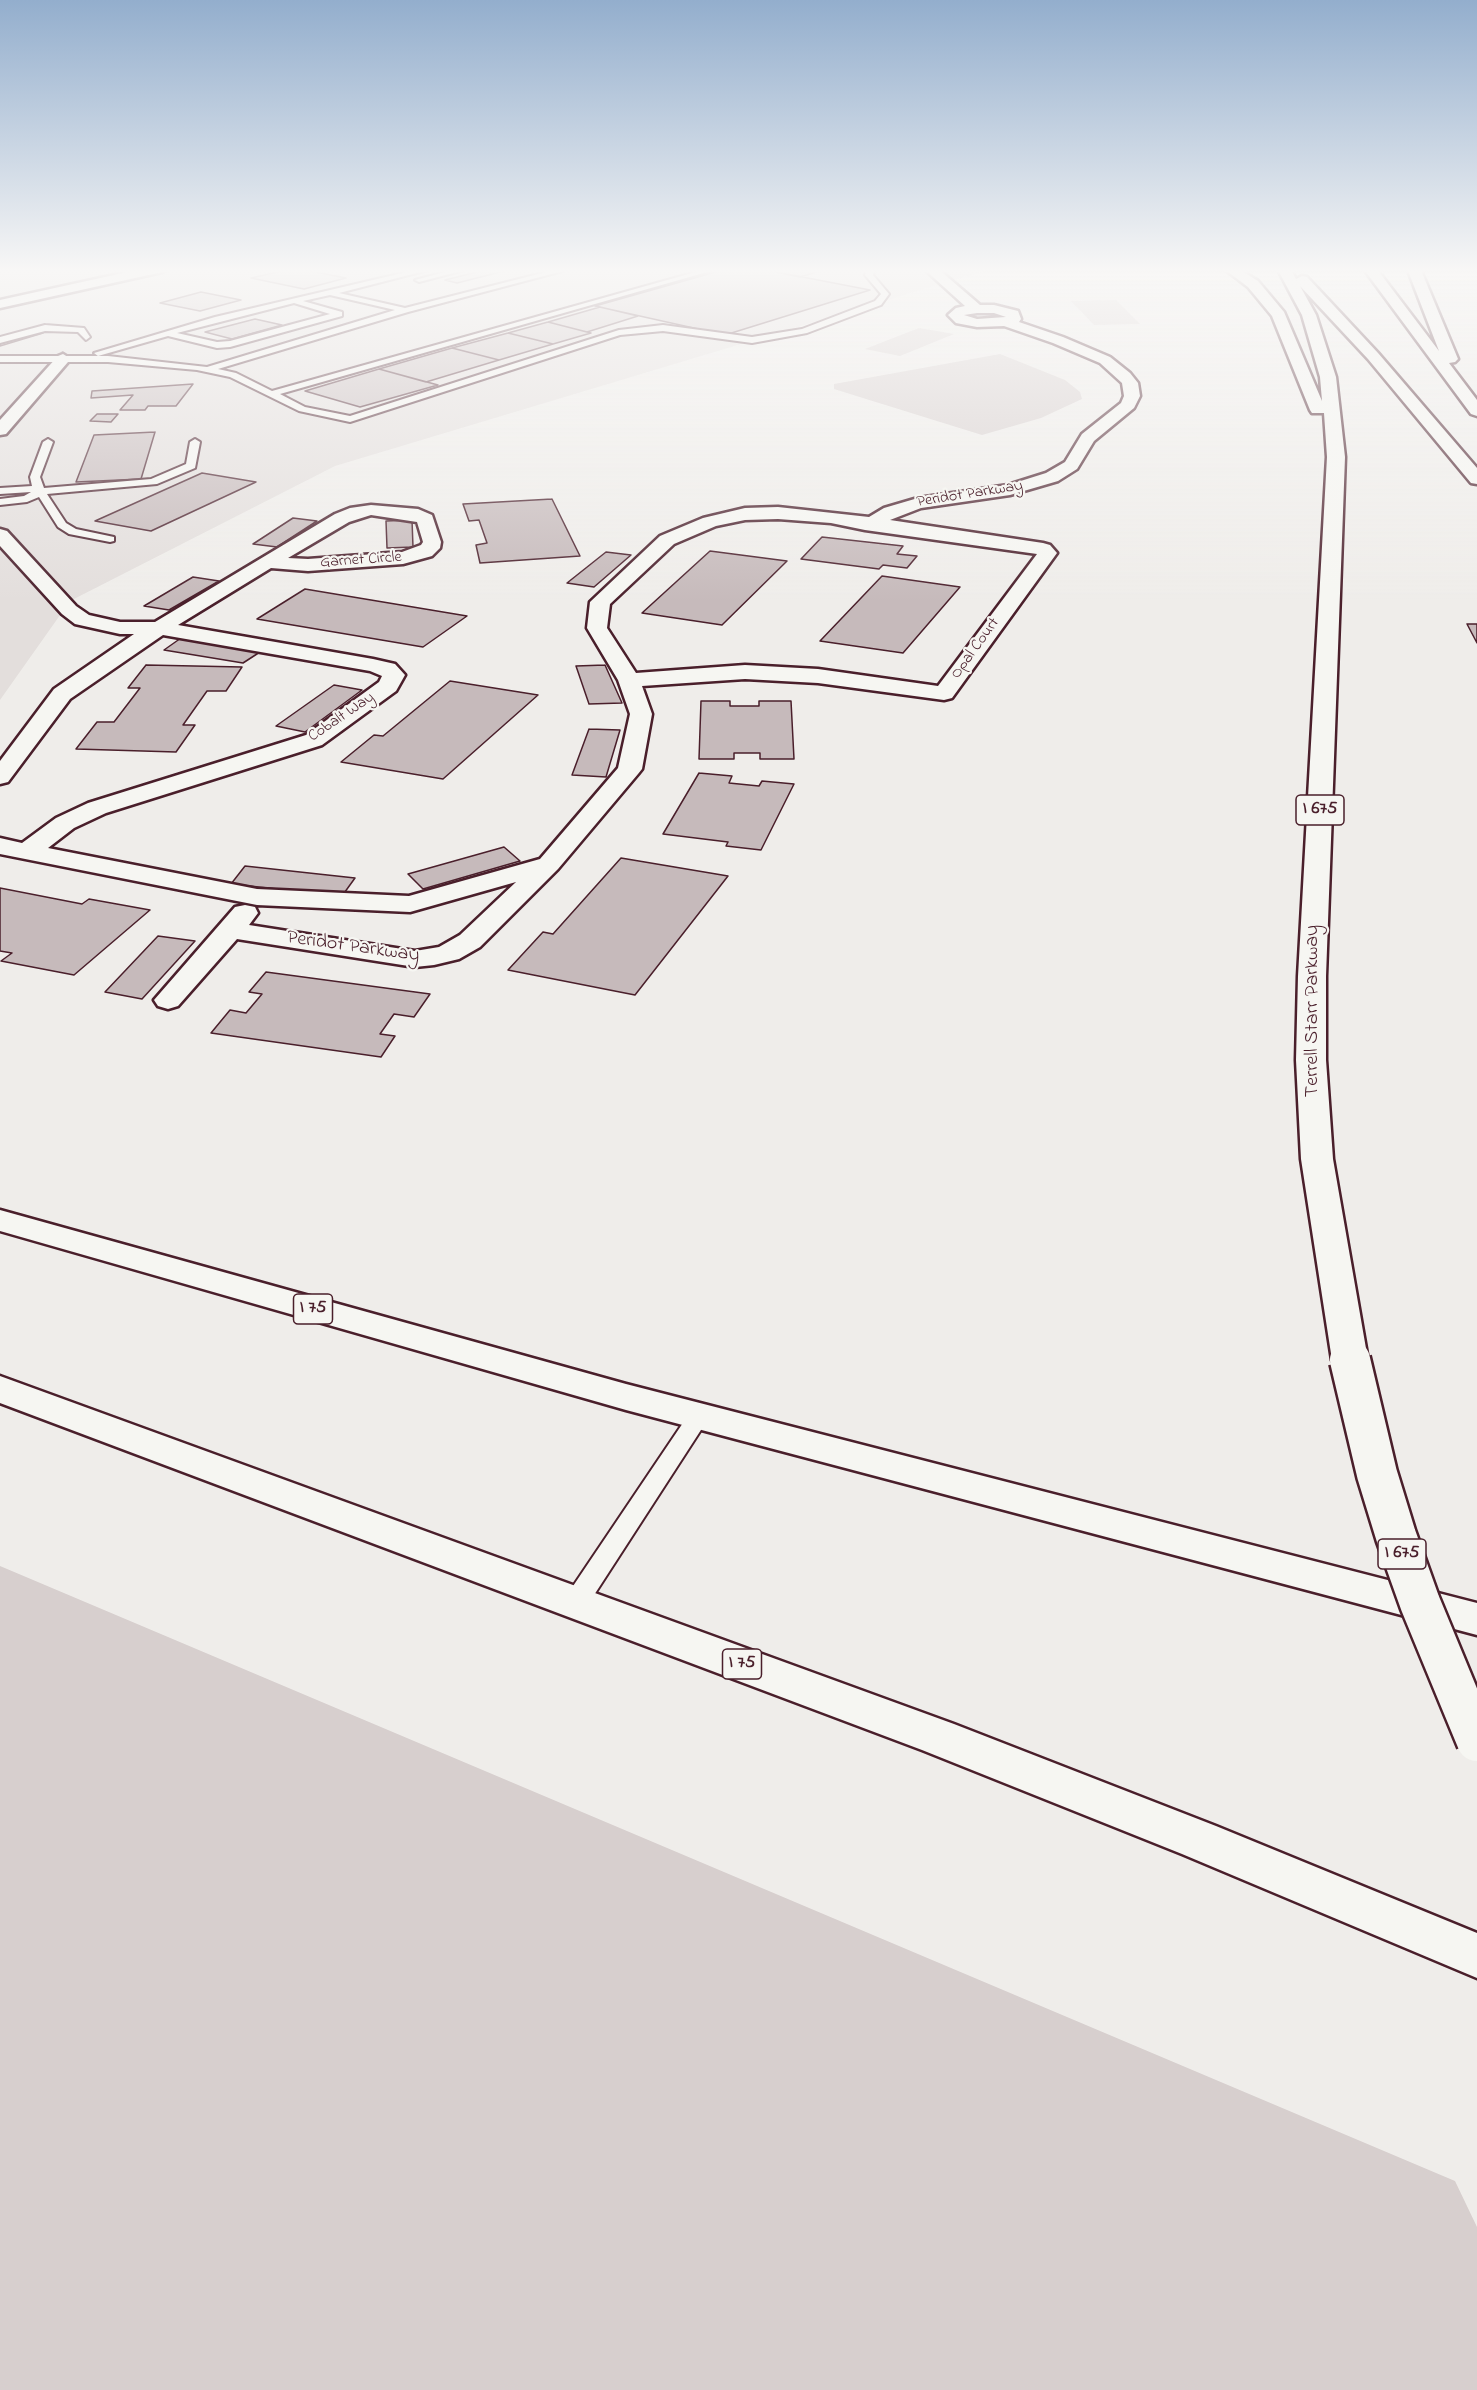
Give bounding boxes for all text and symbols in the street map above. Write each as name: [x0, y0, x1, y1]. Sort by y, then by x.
street label: Peridot Parkway: [916, 477, 1024, 513]
street label: Garnet Circle: [320, 549, 402, 573]
street label: Opal Court: [947, 615, 1005, 683]
street label: Cobalt Way: [305, 689, 379, 747]
road number: I 675: [1296, 795, 1344, 825]
street label: Terrell Starr Parkway: [1302, 925, 1326, 1097]
street label: Peridot Parkway: [285, 927, 421, 969]
road number: I 75: [294, 1294, 332, 1324]
road number: I 675: [1378, 1539, 1426, 1569]
road number: I 75: [722, 1649, 762, 1679]

